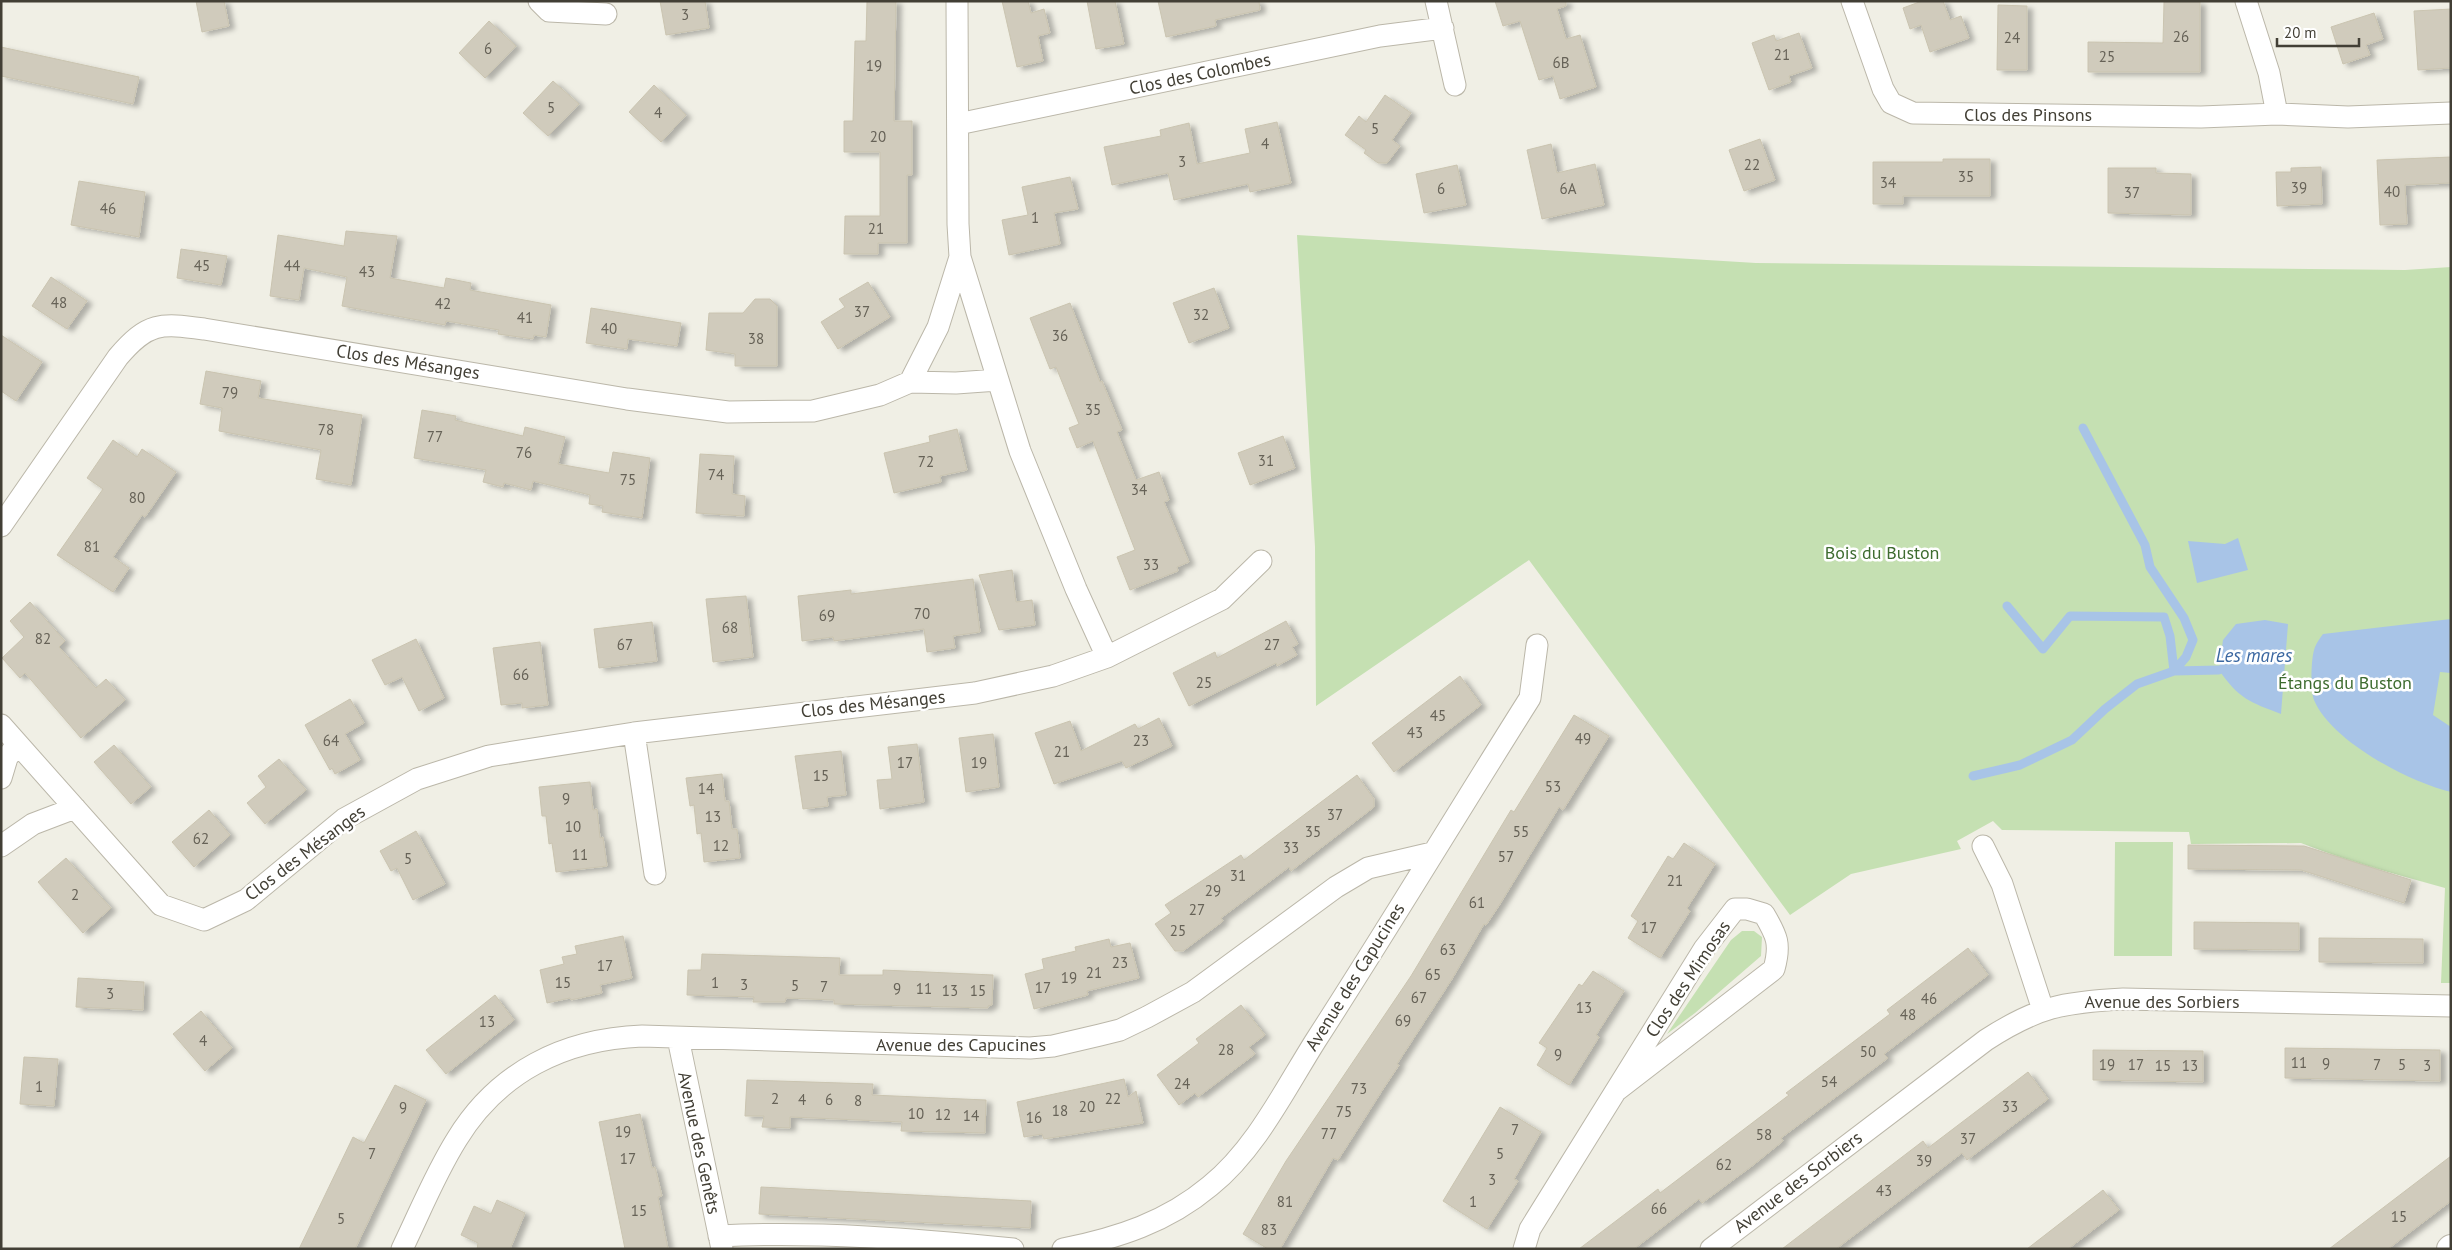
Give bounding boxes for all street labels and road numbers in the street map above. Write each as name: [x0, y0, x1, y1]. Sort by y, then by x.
street label: Clos des Colombes: [1127, 47, 1273, 100]
street label: Clos des Pinsons: [1964, 103, 2092, 126]
street label: Clos des Mésanges: [335, 339, 481, 384]
street label: Clos des Mésanges: [800, 684, 946, 723]
street label: Clos des Mésanges: [240, 800, 369, 905]
street label: Avenue des Capucines: [1300, 899, 1409, 1055]
street label: Clos des Mimosas: [1640, 916, 1735, 1042]
street label: Avenue des Sorbiers: [2085, 990, 2239, 1013]
street label: Avenue des Capucines: [876, 1033, 1046, 1056]
street label: Avenue des Genêts: [673, 1070, 726, 1216]
street label: Avenue des Sorbiers: [1729, 1126, 1866, 1237]

